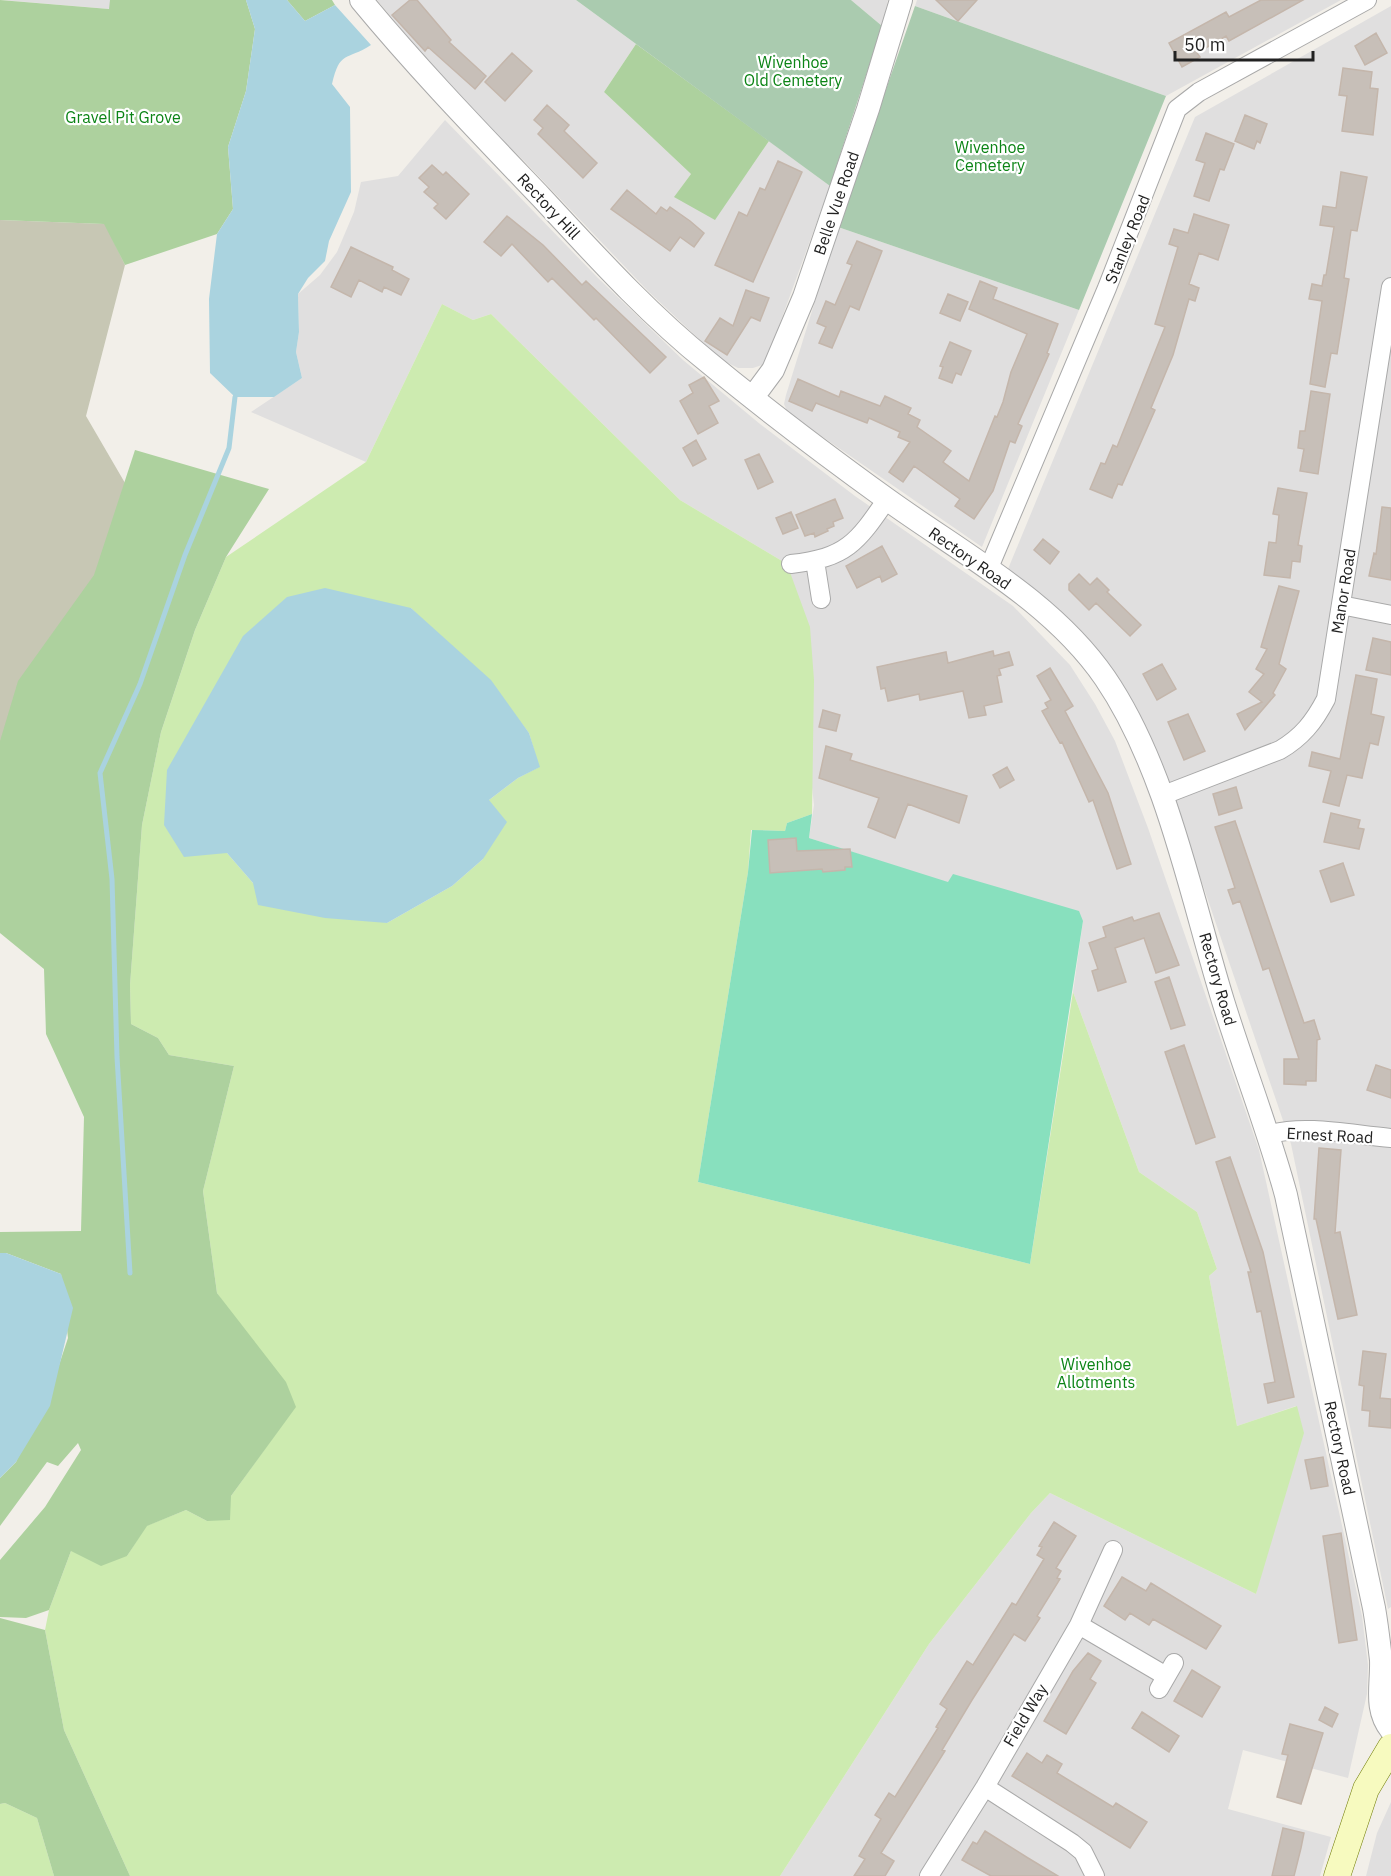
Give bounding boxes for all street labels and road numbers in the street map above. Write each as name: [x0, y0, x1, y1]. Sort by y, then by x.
street label: Belle Vue Road: [809, 149, 863, 257]
street label: Rectory Hill: [513, 169, 585, 243]
street label: Stanley Road: [1100, 192, 1154, 286]
street label: Rectory Road: [925, 522, 1015, 594]
street label: Manor Road: [1326, 547, 1360, 635]
street label: Rectory Road: [1195, 930, 1241, 1028]
street label: Ernest Road: [1286, 1123, 1374, 1147]
street label: Rectory Road: [1320, 1399, 1360, 1497]
street label: Field Way: [998, 1680, 1052, 1750]

